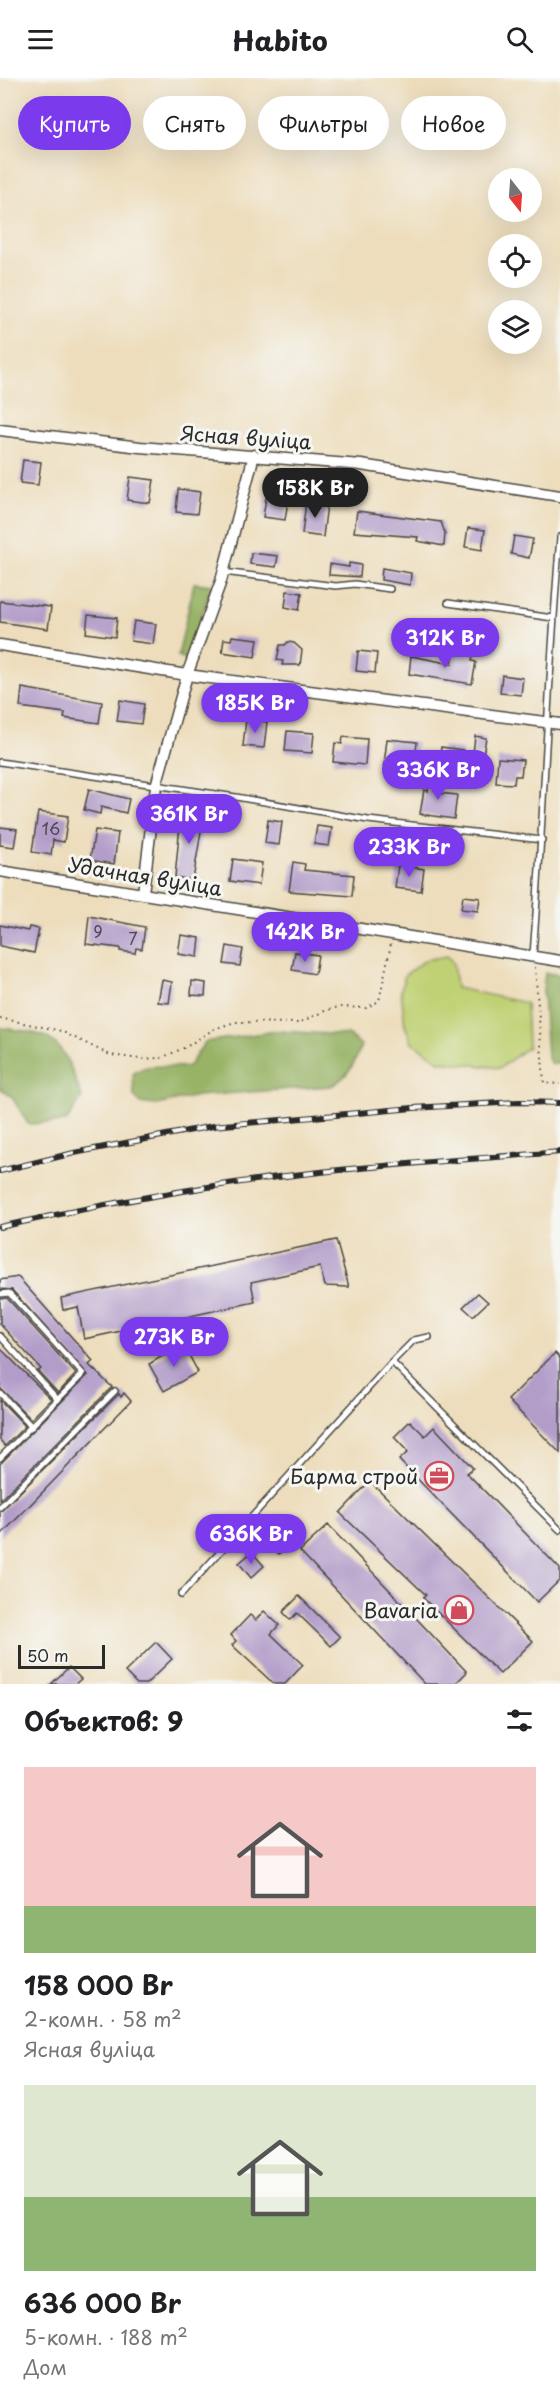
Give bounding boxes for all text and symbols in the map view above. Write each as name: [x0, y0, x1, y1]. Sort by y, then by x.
text: Habito: [232, 19, 328, 60]
icon: menu: [24, 23, 57, 56]
icon: search: [503, 23, 536, 56]
chip: Купить: [18, 96, 131, 150]
chip: Снять: [143, 96, 246, 150]
chip: Фильтры: [258, 96, 389, 150]
chip: Новое: [401, 96, 506, 150]
north arrow: [488, 168, 542, 222]
map controls: [488, 168, 542, 354]
button: locate: [488, 234, 542, 288]
button: layers: [488, 300, 542, 354]
street label: Ясная вуліца: [180, 417, 313, 457]
pin: 158K Br: [260, 468, 370, 519]
text: 158K Br: [276, 472, 354, 502]
pin: 312K Br: [390, 618, 500, 669]
text: 312K Br: [405, 622, 485, 652]
pin: 185K Br: [200, 683, 310, 734]
text: 185K Br: [215, 687, 295, 717]
pin: 336K Br: [383, 750, 493, 801]
text: 336K Br: [396, 754, 480, 784]
pin: 361K Br: [134, 794, 244, 845]
text: 361K Br: [150, 798, 228, 828]
house number: 16: [42, 816, 60, 840]
pin: 233K Br: [354, 827, 464, 878]
text: 233K Br: [368, 831, 450, 861]
street label: Удачная вуліца: [66, 849, 225, 903]
pin: 142K Br: [250, 912, 360, 963]
text: 142K Br: [266, 916, 344, 946]
house number: 9: [93, 919, 103, 943]
house number: 7: [128, 926, 138, 950]
pin: 273K Br: [119, 1317, 229, 1368]
text: 273K Br: [134, 1321, 214, 1351]
office icon: Барма строй: [423, 1460, 455, 1492]
place label: Барма строй: [290, 1461, 418, 1491]
pin: 636K Br: [196, 1514, 306, 1565]
text: 636K Br: [209, 1518, 293, 1548]
shop icon: Bavaria: [443, 1594, 475, 1626]
place label: Bavaria: [363, 1595, 438, 1625]
scale bar: [18, 1642, 105, 1670]
text: 50 m: [27, 1643, 68, 1667]
text: Объектов: 9: [24, 1701, 183, 1740]
icon: filters: [503, 1704, 536, 1737]
icon: home: [226, 1806, 334, 1914]
text: 158 000 Br: [24, 1965, 173, 2004]
text: 2-комн. · 58 m²: [24, 2004, 182, 2034]
text: Ясная вуліца: [24, 2034, 155, 2064]
icon: home: [226, 2124, 334, 2232]
text: 636 000 Br: [24, 2283, 181, 2322]
text: 5-комн. · 188 m²: [24, 2322, 188, 2352]
text: Дом: [24, 2352, 67, 2382]

